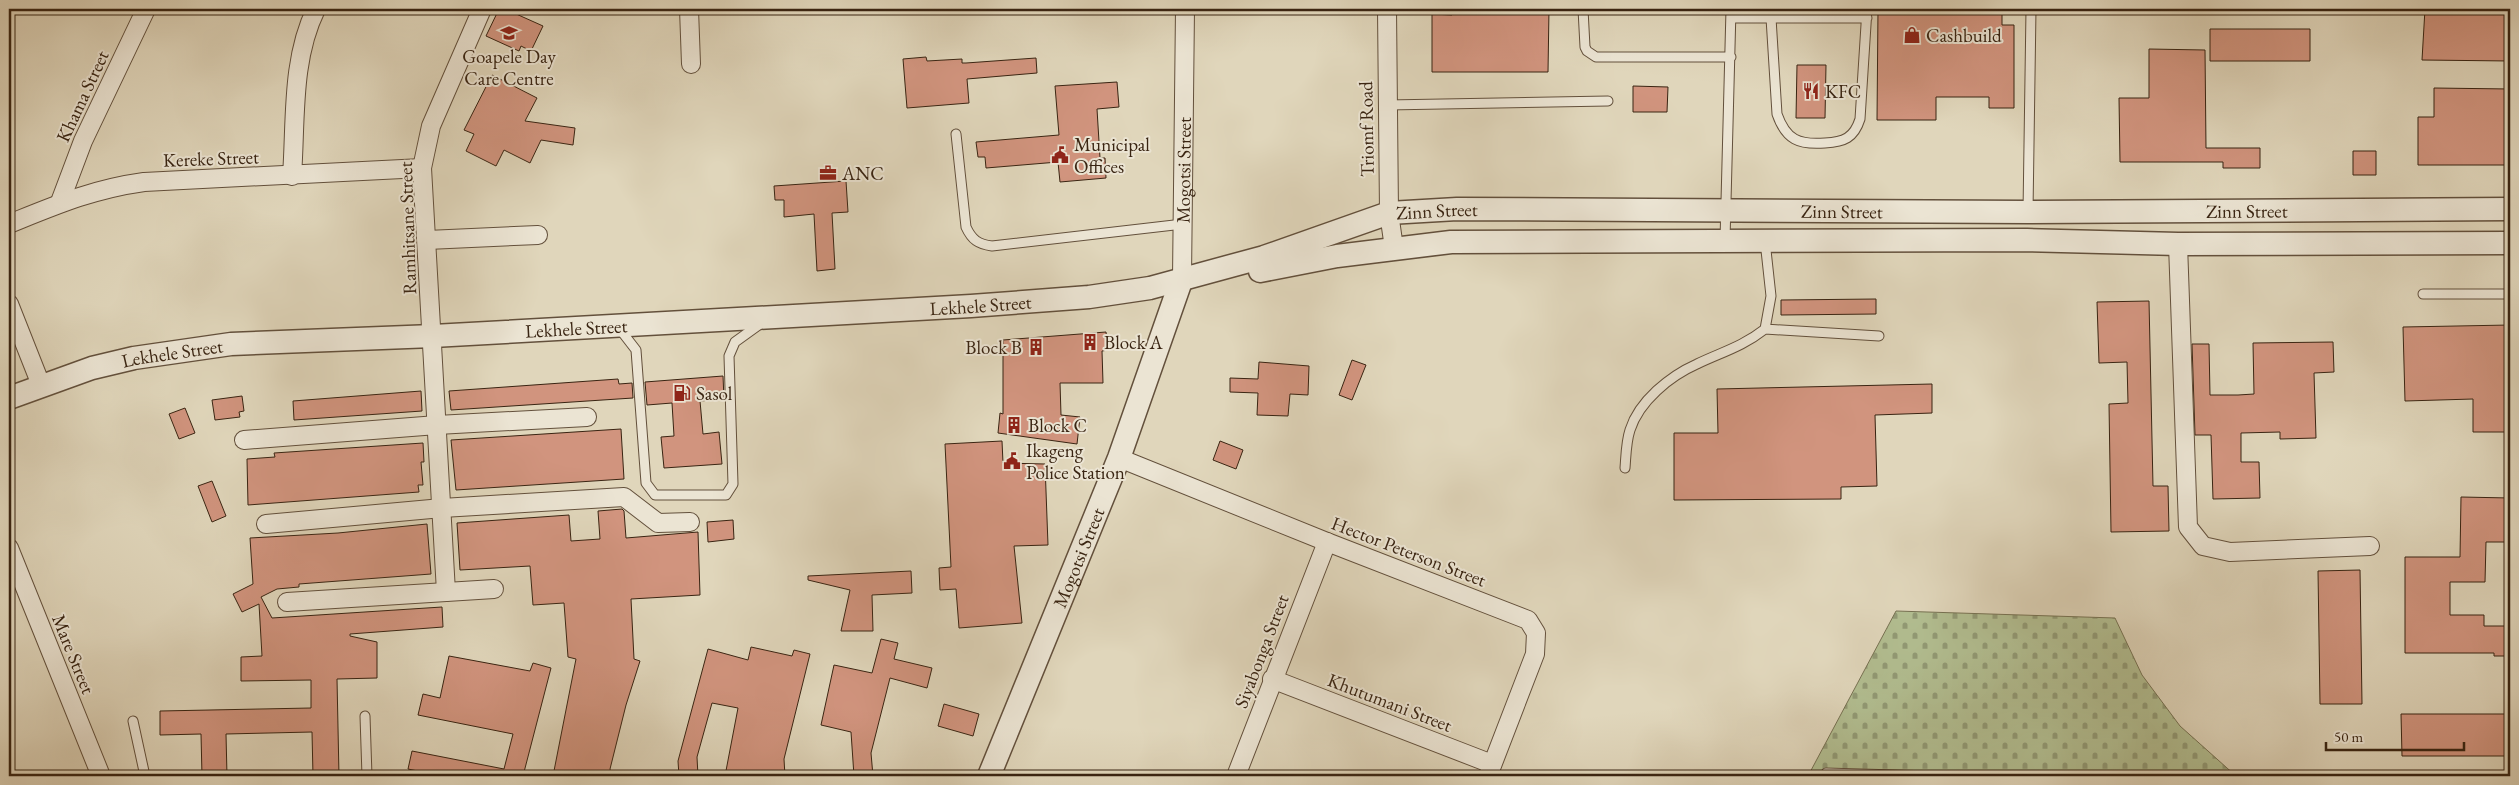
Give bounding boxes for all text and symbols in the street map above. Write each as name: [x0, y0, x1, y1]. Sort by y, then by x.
school or university icon: Goapele Day Care Centre: [499, 23, 519, 43]
place label: Cashbuild: [1926, 23, 2002, 48]
shop icon: Cashbuild: [1902, 25, 1922, 45]
place label: Goapele Day Care Centre: [462, 44, 556, 91]
street label: Khama Street: [50, 46, 115, 146]
place label: KFC: [1825, 79, 1861, 104]
street label: Triomf Road: [1353, 81, 1380, 177]
restaurant icon: KFC: [1801, 81, 1821, 101]
street label: Mogotsi Street: [1171, 117, 1197, 223]
place label: Municipal Offices: [1074, 132, 1150, 179]
street label: Kereke Street: [163, 144, 259, 173]
public building icon: Municipal Offices: [1050, 145, 1070, 165]
street label: Ramhitsane Street: [393, 161, 422, 295]
place label: ANC: [841, 161, 884, 186]
office icon: ANC: [818, 163, 838, 183]
street label: Zinn Street: [1395, 197, 1478, 226]
street label: Zinn Street: [2206, 198, 2288, 224]
street label: Zinn Street: [1801, 199, 1883, 224]
street label: Lekhele Street: [929, 289, 1033, 321]
street label: Lekhele Street: [524, 313, 628, 344]
place label: Block A: [1104, 330, 1164, 355]
building icon: Block A: [1080, 332, 1100, 352]
street label: Lekhele Street: [119, 333, 225, 374]
place label: Block B: [965, 335, 1022, 360]
building icon: Block B: [1026, 337, 1046, 357]
place label: Sasol: [696, 381, 733, 406]
fuel station icon: Sasol: [672, 383, 692, 403]
place label: Block C: [1028, 413, 1087, 438]
building icon: Block C: [1004, 415, 1024, 435]
place label: Ikageng Police Station: [1026, 438, 1125, 485]
public building icon: Ikageng Police Station: [1002, 451, 1022, 471]
street label: Mogotsi Street: [1047, 504, 1110, 612]
street label: Hector Peterson Street: [1328, 510, 1490, 592]
street label: Siyabonga Street: [1228, 591, 1295, 712]
street label: Mare Street: [46, 611, 101, 698]
street label: Khutumani Street: [1324, 667, 1456, 738]
scale bar: [2326, 720, 2464, 752]
text: 50 m: [2334, 727, 2363, 746]

